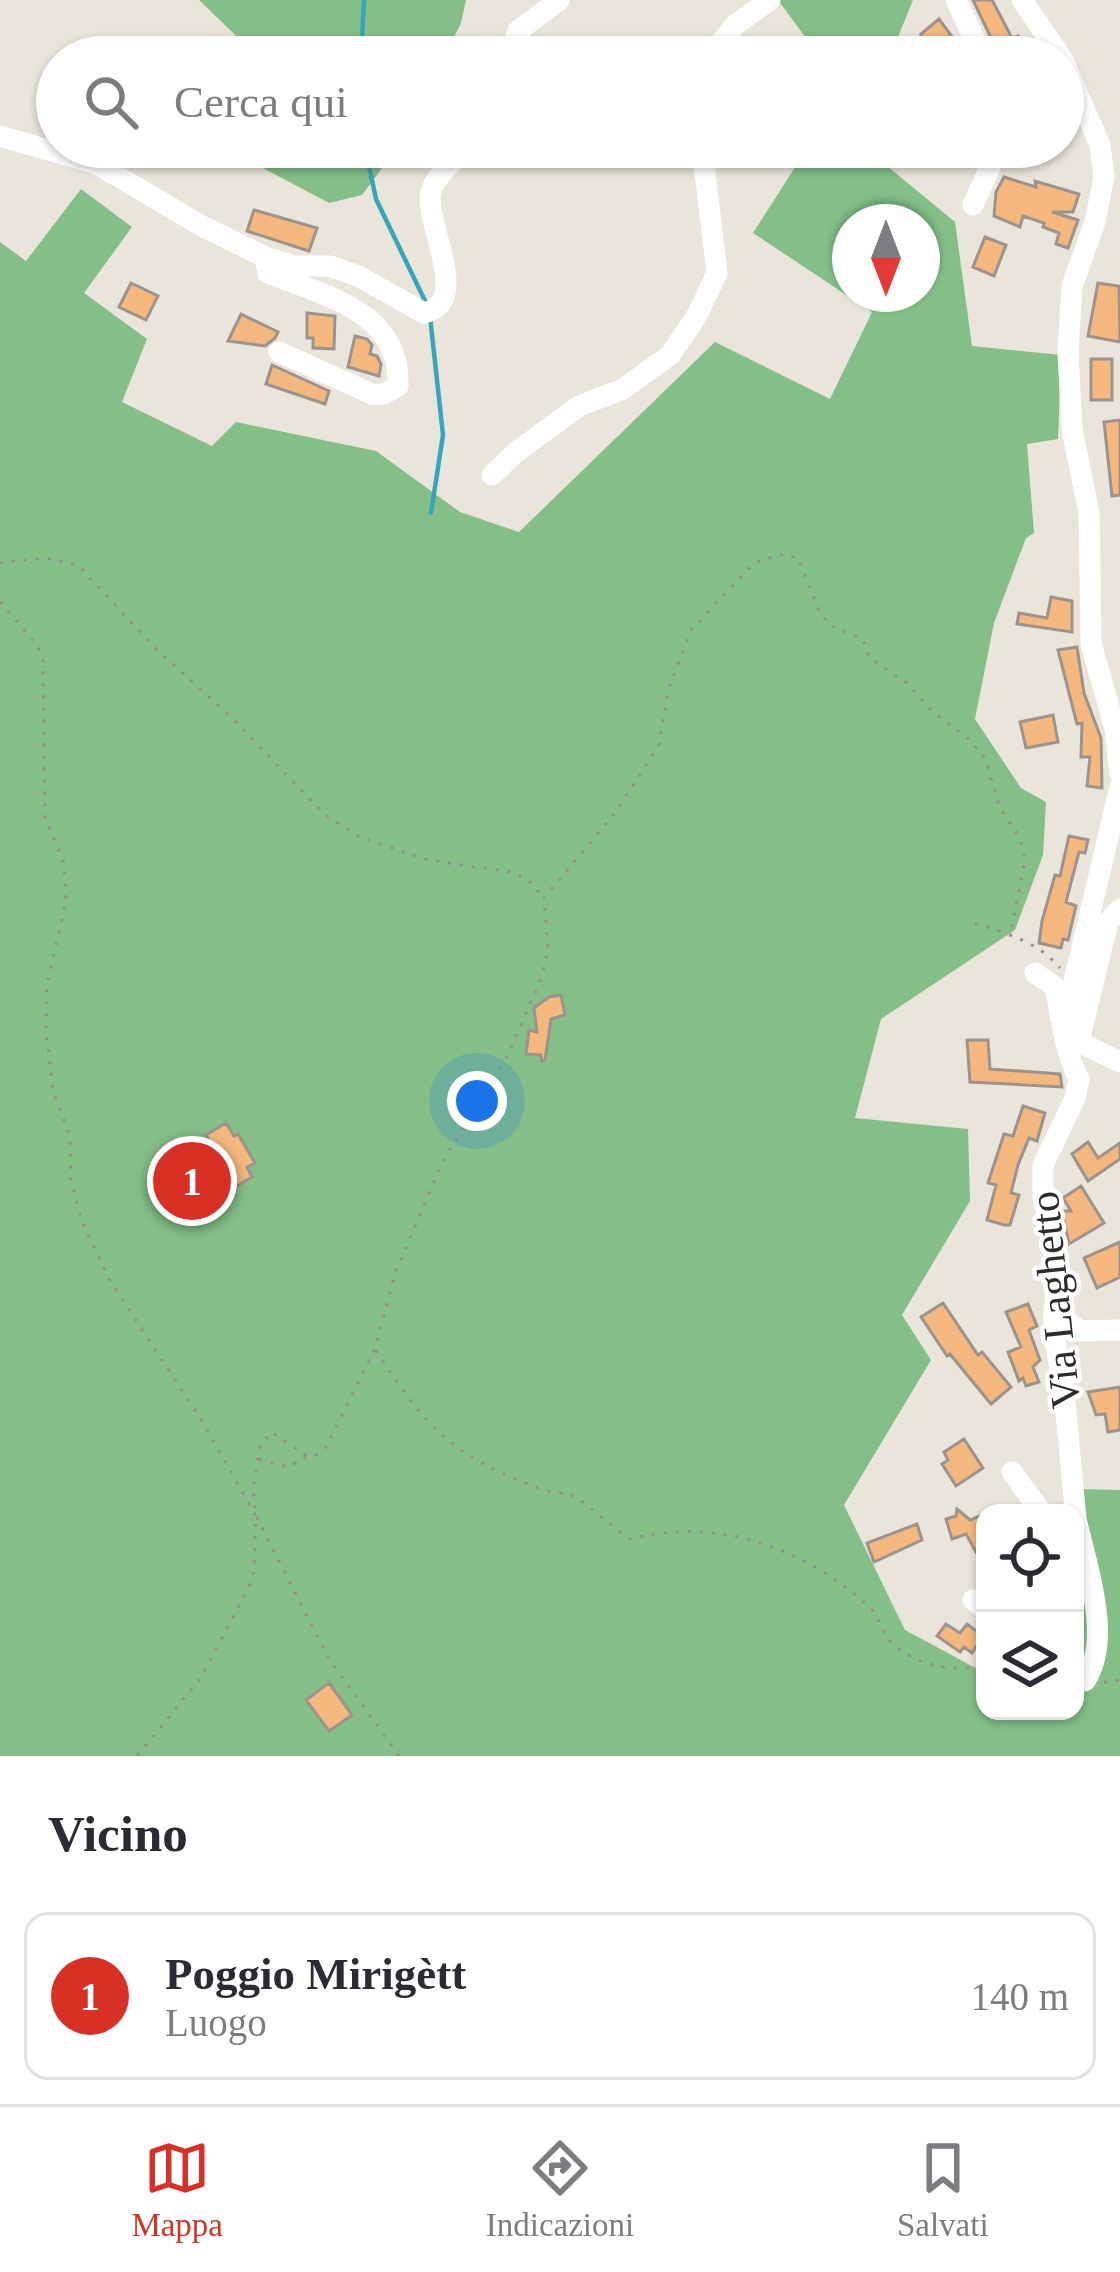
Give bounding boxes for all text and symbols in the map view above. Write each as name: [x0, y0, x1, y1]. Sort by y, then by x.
search box: [36, 36, 1084, 168]
icon: search: [78, 69, 144, 135]
text: Cerca qui: [174, 77, 348, 127]
north arrow: [832, 204, 940, 312]
your location: [447, 1071, 507, 1131]
pin: 1: [153, 1136, 231, 1226]
street label: Via Laghetto: [1021, 1189, 1089, 1411]
map controls: [976, 1504, 1084, 1720]
button: locate: [976, 1504, 1084, 1612]
button: layers: [976, 1612, 1084, 1720]
text: Vicino: [48, 1806, 188, 1862]
text: Poggio Mirigètt: [165, 1949, 466, 1999]
text: 1: [80, 1975, 100, 2018]
text: 140 m: [970, 1975, 1069, 2018]
text: Luogo: [165, 2001, 267, 2044]
tab: Mappa: [131, 2135, 223, 2244]
tab: Indicazioni: [486, 2135, 634, 2244]
tab: Salvati: [897, 2135, 989, 2244]

